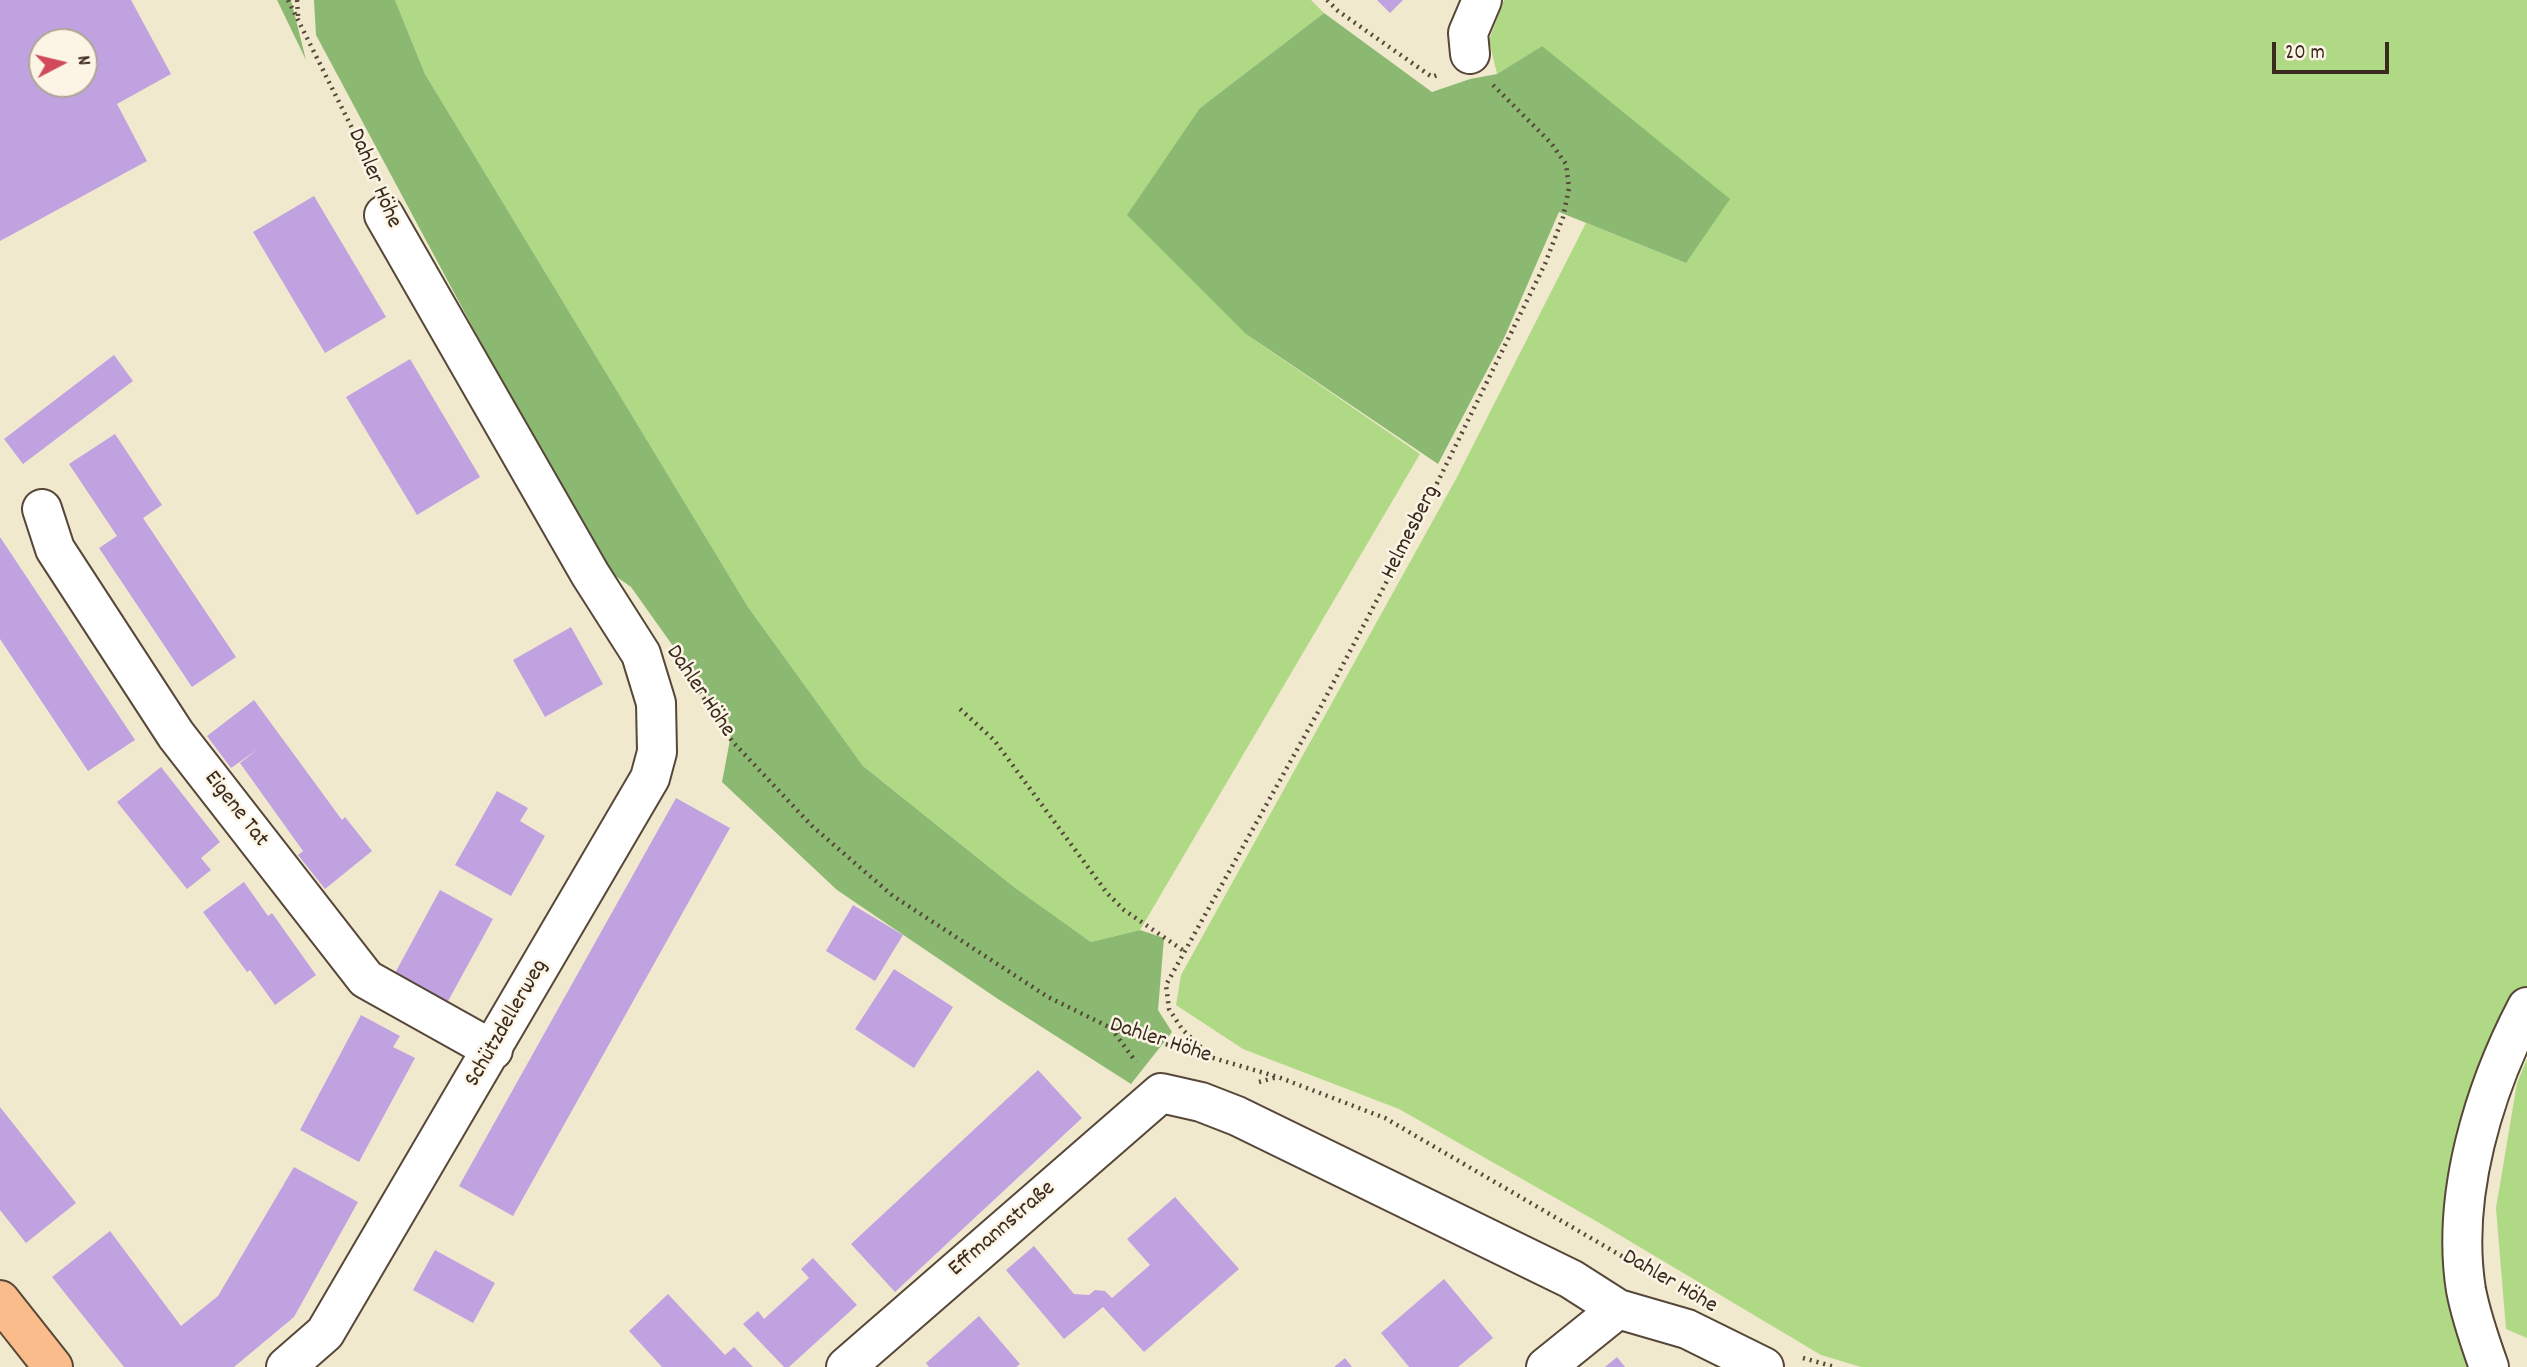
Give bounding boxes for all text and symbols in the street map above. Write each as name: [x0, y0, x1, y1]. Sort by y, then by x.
north arrow: [28, 28, 98, 98]
scale bar: [2275, 28, 2392, 72]
text: 20 m: [2285, 39, 2325, 69]
text: N: [68, 54, 96, 67]
street label: Dahler Höhe: [340, 125, 406, 233]
street label: Helmesberg: [1377, 481, 1447, 585]
street label: Dahler Höhe: [658, 641, 740, 743]
street label: Eigene Tat: [197, 766, 273, 854]
street label: Schützdellerweg: [460, 955, 556, 1093]
street label: Dahler Höhe: [1106, 1013, 1214, 1071]
street label: Effmannstraße: [944, 1176, 1062, 1284]
street label: Dahler Höhe: [1617, 1245, 1721, 1321]

